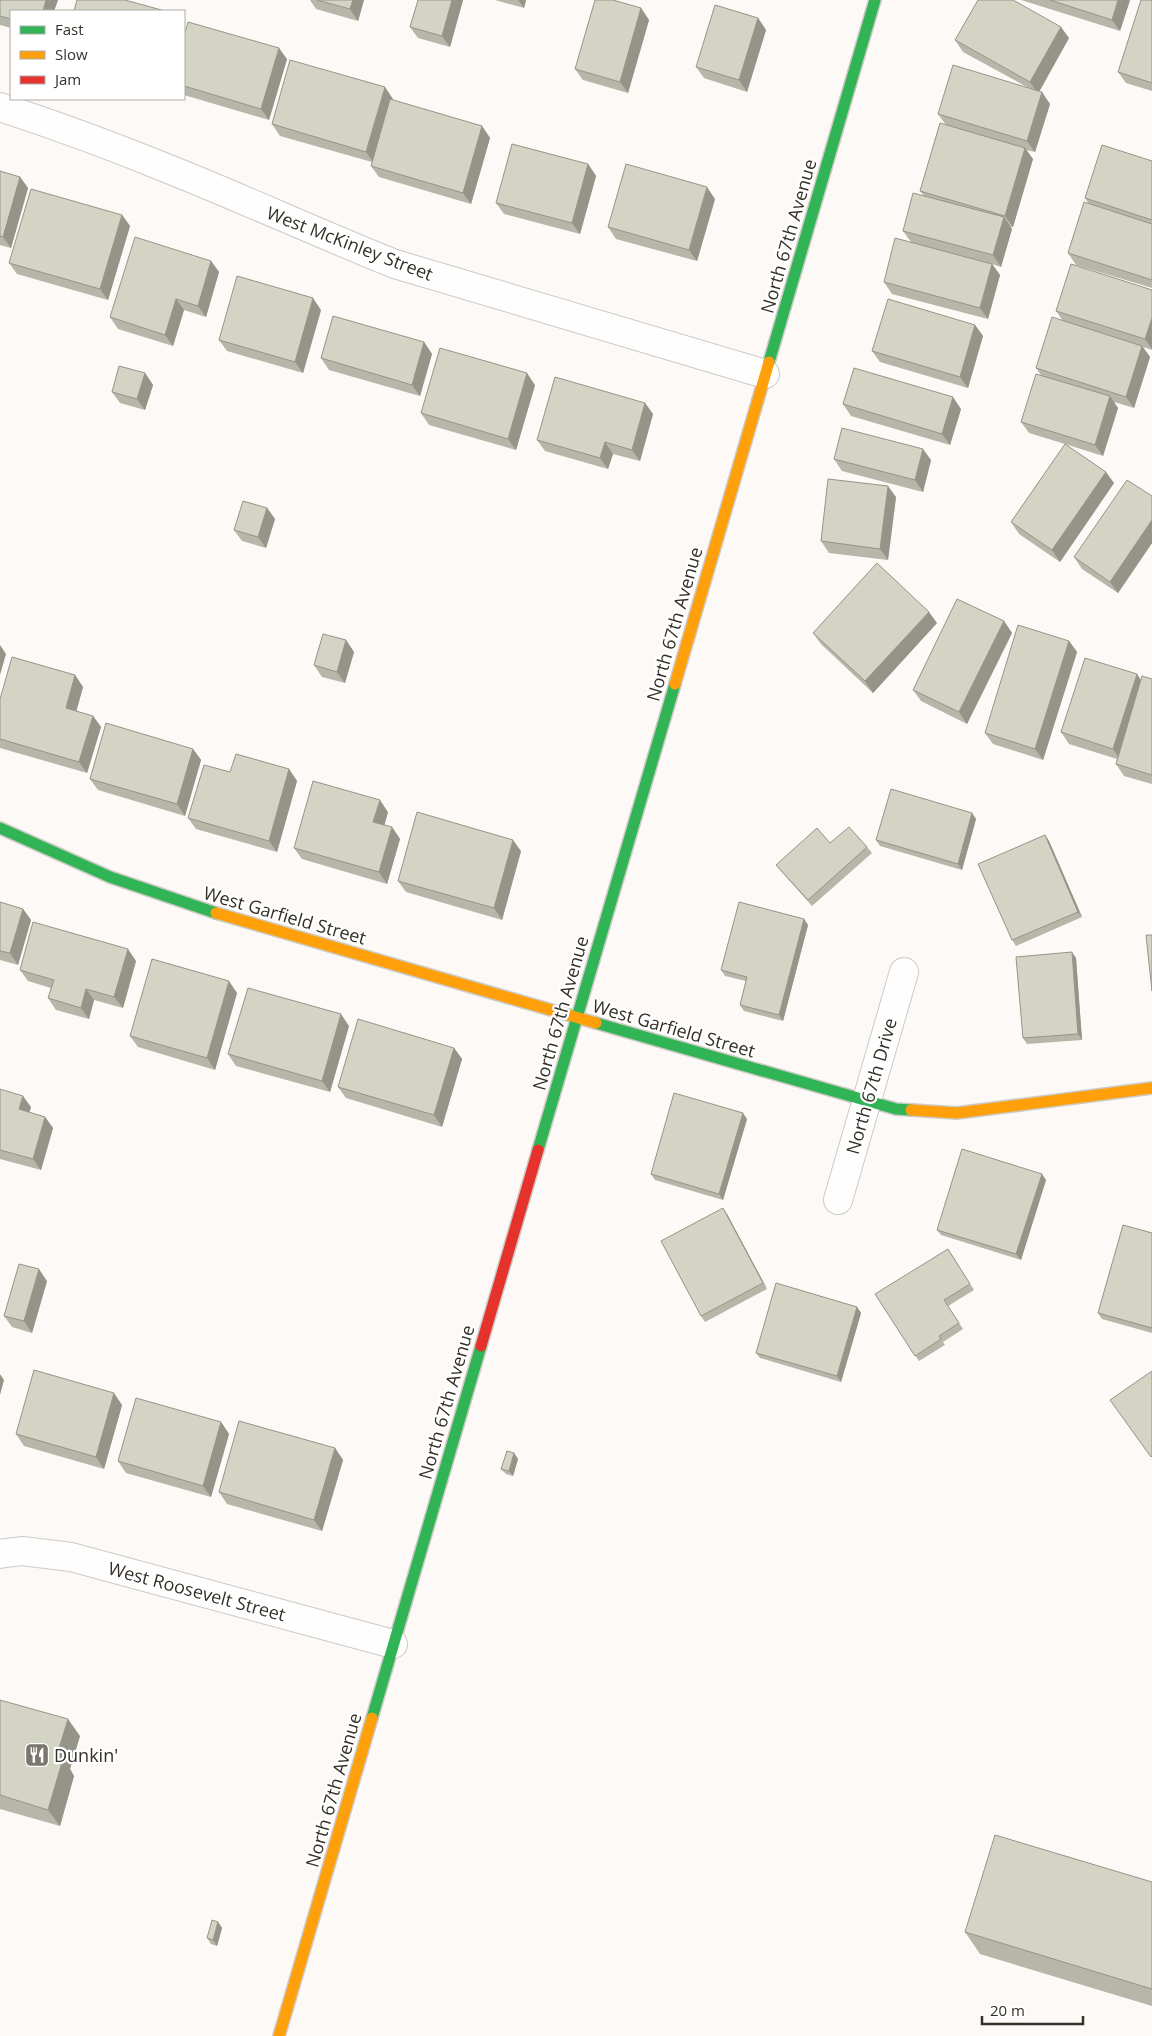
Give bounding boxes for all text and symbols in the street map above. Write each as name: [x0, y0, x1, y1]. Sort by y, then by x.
legend: [10, 10, 185, 100]
text: Fast: [55, 19, 84, 39]
text: Slow: [55, 44, 88, 64]
text: Jam: [53, 69, 81, 89]
street label: North 67th Avenue: [755, 156, 821, 316]
street label: West McKinley Street: [263, 200, 437, 286]
street label: North 67th Avenue: [641, 544, 707, 704]
street label: West Garfield Street: [201, 880, 369, 950]
street label: North 67th Avenue: [527, 933, 593, 1093]
street label: West Garfield Street: [590, 993, 758, 1063]
street label: North 67th Drive: [840, 1015, 902, 1157]
street label: North 67th Avenue: [413, 1322, 479, 1482]
street label: West Roosevelt Street: [106, 1556, 288, 1626]
street label: North 67th Avenue: [300, 1710, 366, 1870]
restaurant icon: Dunkin': [24, 1742, 50, 1768]
place label: Dunkin': [54, 1743, 118, 1767]
scale bar: [982, 1994, 1083, 2026]
text: 20 m: [990, 2000, 1025, 2020]

